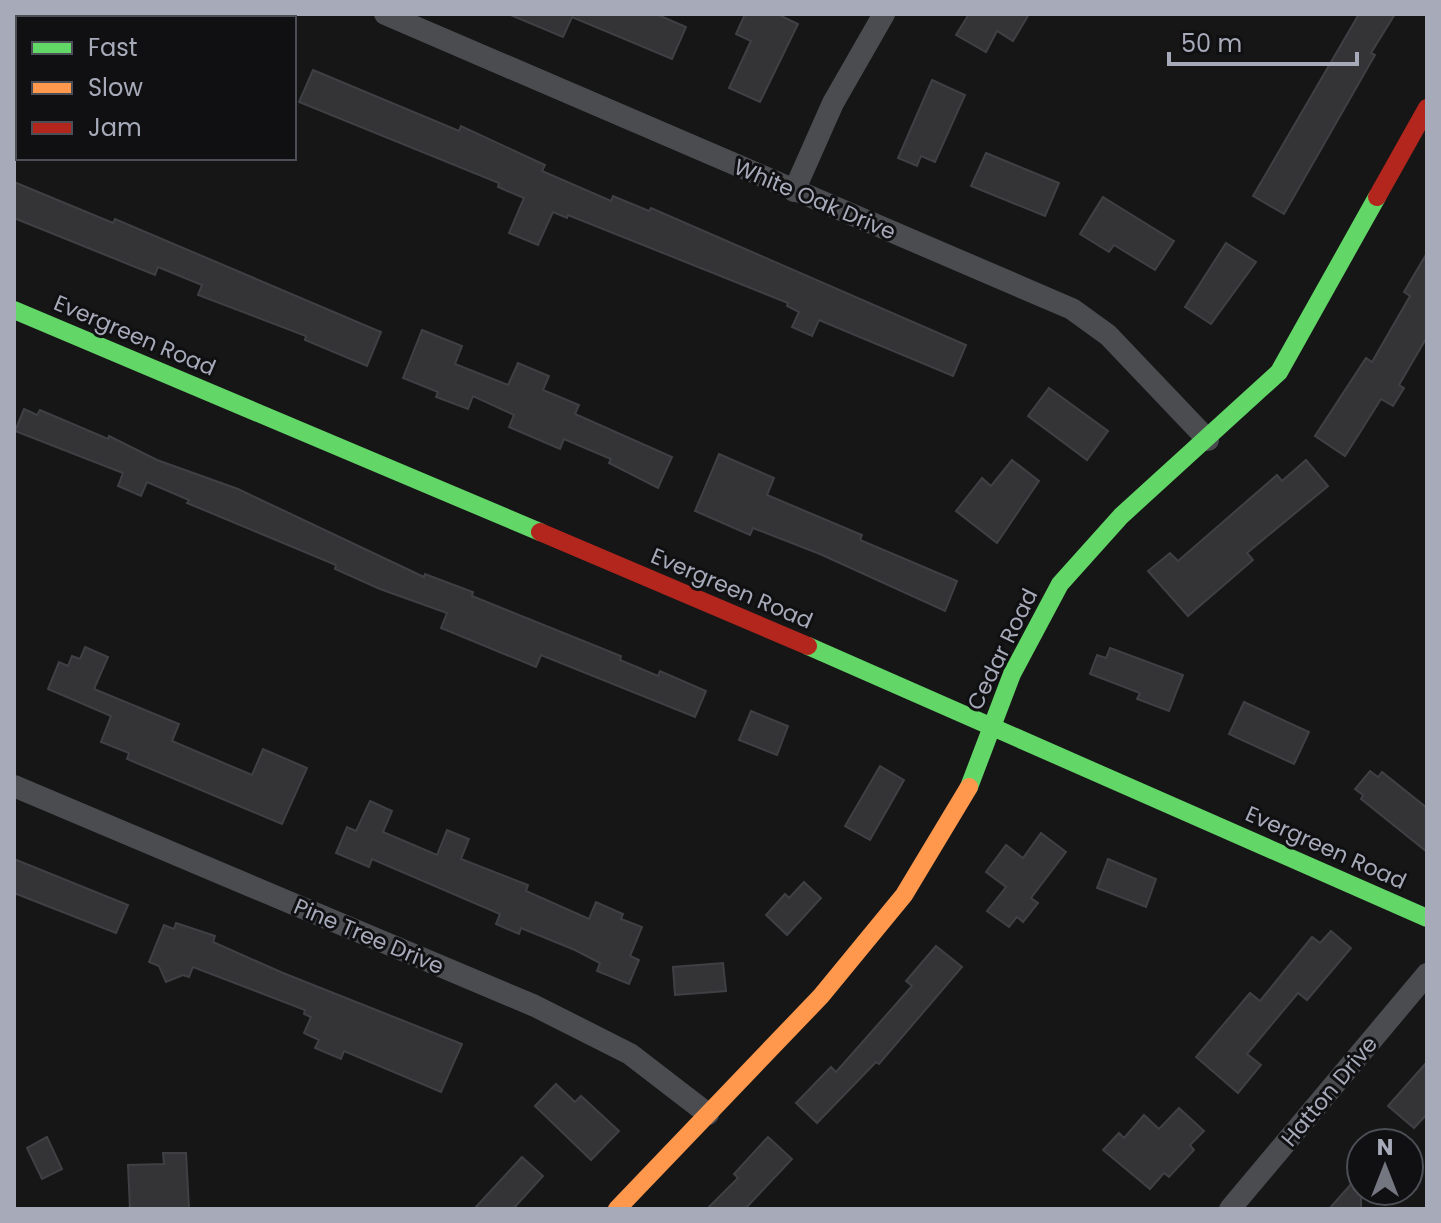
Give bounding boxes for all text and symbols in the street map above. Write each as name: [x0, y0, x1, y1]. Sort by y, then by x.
legend: [16, 16, 296, 160]
scale bar: [1169, 16, 1357, 66]
text: 50 m: [1181, 27, 1242, 60]
text: Fast: [88, 31, 138, 64]
text: Slow: [88, 71, 143, 104]
text: Jam: [88, 111, 142, 144]
street label: White Oak Drive: [729, 151, 900, 248]
street label: Evergreen Road: [49, 287, 220, 384]
street label: Evergreen Road: [646, 540, 817, 637]
street label: Cedar Road: [960, 583, 1045, 715]
street label: Evergreen Road: [1240, 798, 1411, 897]
street label: Pine Tree Drive: [289, 891, 449, 982]
street label: Hatton Drive: [1274, 1030, 1385, 1153]
north arrow: [1345, 1127, 1425, 1207]
text: N: [1377, 1132, 1393, 1163]

